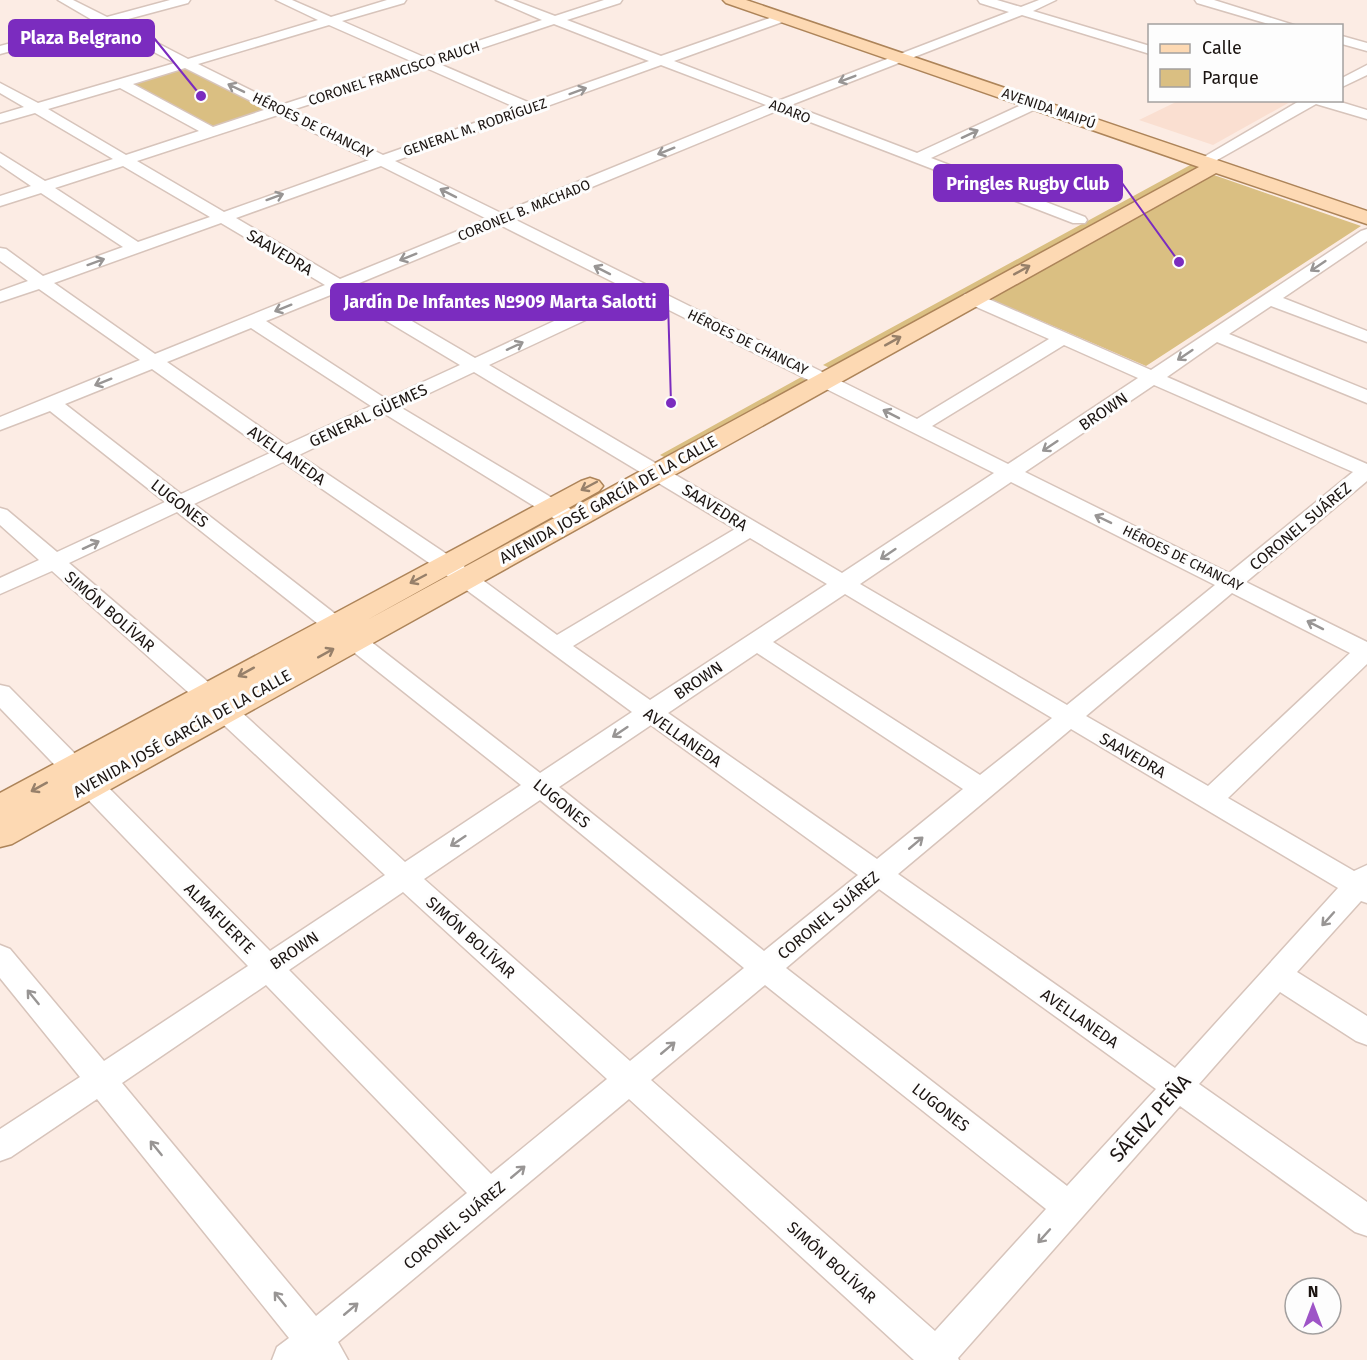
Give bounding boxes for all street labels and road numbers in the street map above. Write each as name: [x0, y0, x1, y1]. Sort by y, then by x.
street label: CORONEL FRANCISCO RAUCH: [306, 38, 482, 109]
street label: AVENIDA MAIPÚ: [1000, 84, 1098, 132]
street label: HÉROES DE CHANCAY: [250, 88, 376, 162]
street label: GENERAL M. RODRÍGUEZ: [401, 94, 549, 160]
street label: ADARO: [767, 96, 813, 127]
street label: CORONEL B. MACHADO: [455, 176, 593, 245]
street label: SAAVEDRA: [243, 225, 317, 280]
street label: HÉROES DE CHANCAY: [685, 305, 811, 379]
street label: GENERAL GÜEMES: [306, 380, 430, 451]
street label: BROWN: [1075, 388, 1131, 435]
street label: AVELLANEDA: [244, 422, 330, 490]
street label: AVENIDA JOSÉ GARCÍA DE LA CALLE: [496, 431, 720, 567]
street label: LUGONES: [147, 475, 212, 532]
street label: CORONEL SUÁREZ: [1245, 478, 1355, 574]
street label: SAAVEDRA: [679, 480, 752, 535]
street label: HÉROES DE CHANCAY: [1120, 521, 1246, 595]
street label: SIMÓN BOLÍVAR: [61, 566, 159, 656]
street label: BROWN: [670, 657, 726, 704]
street label: AVENIDA JOSÉ GARCÍA DE LA CALLE: [70, 665, 294, 801]
street label: AVELLANEDA: [640, 704, 726, 772]
street label: SAAVEDRA: [1096, 729, 1170, 782]
street label: LUGONES: [530, 775, 594, 832]
street label: CORONEL SUÁREZ: [773, 867, 883, 963]
street label: ALMAFUERTE: [180, 879, 259, 958]
street label: SIMÓN BOLÍVAR: [422, 892, 520, 982]
street label: BROWN: [266, 927, 322, 974]
street label: AVELLANEDA: [1037, 985, 1123, 1053]
street label: SÁENZ PEÑA: [1104, 1069, 1196, 1167]
street label: LUGONES: [908, 1079, 973, 1136]
street label: CORONEL SUÁREZ: [399, 1177, 509, 1273]
street label: SIMÓN BOLÍVAR: [783, 1217, 881, 1307]

